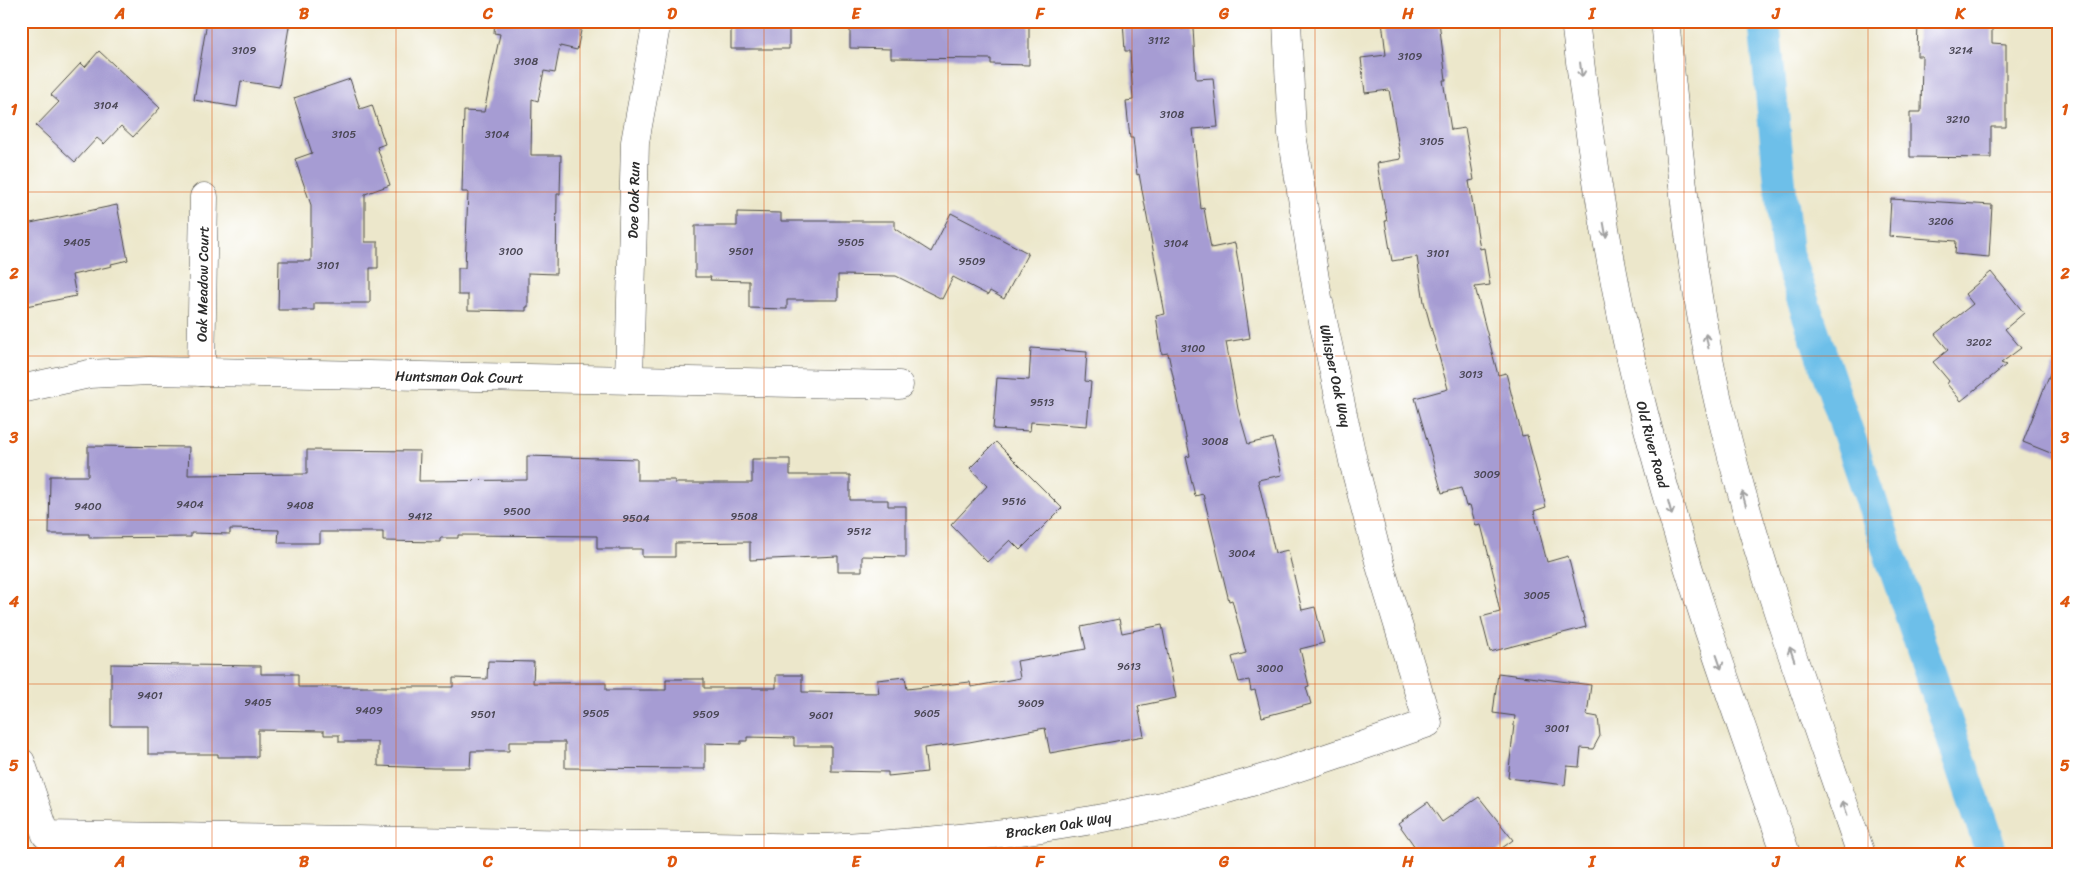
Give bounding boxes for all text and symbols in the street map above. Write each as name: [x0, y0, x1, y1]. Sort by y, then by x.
text: A: [114, 0, 125, 28]
text: B: [299, 0, 310, 28]
text: C: [482, 0, 494, 28]
text: D: [667, 0, 677, 28]
text: E: [852, 0, 862, 28]
text: F: [1035, 0, 1046, 28]
text: G: [1218, 0, 1230, 28]
text: H: [1401, 0, 1414, 28]
text: I: [1588, 0, 1597, 28]
text: J: [1771, 0, 1781, 28]
text: K: [1954, 0, 1966, 28]
house number: 3112: [1148, 31, 1171, 50]
house number: 3109: [232, 41, 256, 60]
house number: 3214: [1949, 41, 1973, 60]
house number: 3109: [1398, 47, 1422, 66]
house number: 3108: [514, 52, 539, 71]
one-way arrow: [1576, 61, 1586, 77]
text: 1: [11, 95, 18, 124]
text: 1: [2062, 95, 2069, 124]
house number: 3104: [94, 96, 118, 115]
house number: 3108: [1160, 105, 1185, 124]
house number: 3210: [1946, 110, 1970, 129]
house number: 3105: [332, 125, 356, 144]
house number: 3104: [485, 125, 509, 144]
house number: 3105: [1420, 132, 1444, 151]
street label: Doe Oak Run: [620, 161, 647, 239]
house number: 3206: [1928, 212, 1954, 231]
one-way arrow: [1601, 222, 1611, 238]
street label: Oak Meadow Court: [189, 226, 216, 342]
house number: 9405: [63, 233, 91, 252]
house number: 9505: [837, 233, 865, 252]
house number: 3104: [1164, 234, 1188, 253]
house number: 3100: [499, 242, 523, 261]
house number: 9501: [728, 242, 754, 261]
house number: 3101: [1427, 244, 1449, 263]
house number: 9509: [958, 252, 986, 271]
house number: 3101: [317, 256, 339, 275]
text: 2: [8, 259, 19, 288]
text: 2: [2059, 259, 2070, 288]
street label: Whisper Oak Way: [1312, 322, 1358, 431]
one-way arrow: [1702, 333, 1712, 349]
house number: 3202: [1966, 333, 1992, 352]
house number: 3100: [1181, 339, 1205, 358]
street label: Huntsman Oak Court: [395, 363, 524, 390]
house number: 3013: [1459, 365, 1483, 384]
house number: 9513: [1030, 393, 1054, 412]
street label: Old River Road: [1629, 398, 1677, 493]
text: 3: [9, 423, 19, 452]
text: 3: [2060, 423, 2070, 452]
house number: 3008: [1202, 432, 1229, 451]
house number: 3009: [1474, 465, 1501, 484]
one-way arrow: [1739, 491, 1749, 507]
house number: 9516: [1002, 492, 1026, 511]
house number: 9404: [176, 495, 204, 514]
house number: 9408: [286, 496, 314, 515]
house number: 9400: [74, 497, 102, 516]
one-way arrow: [1666, 499, 1675, 515]
house number: 9500: [503, 502, 531, 521]
house number: 9412: [408, 507, 433, 526]
house number: 9508: [730, 507, 758, 526]
house number: 9504: [622, 509, 650, 528]
house number: 9512: [847, 522, 872, 541]
house number: 3004: [1229, 544, 1256, 563]
house number: 3005: [1524, 586, 1551, 605]
text: 4: [8, 587, 19, 616]
text: 4: [2059, 587, 2070, 616]
one-way arrow: [1787, 647, 1796, 662]
one-way arrow: [1715, 654, 1724, 670]
house number: 9613: [1117, 657, 1141, 676]
house number: 3000: [1257, 659, 1283, 678]
house number: 9401: [137, 686, 163, 705]
house number: 9405: [244, 693, 272, 712]
house number: 9609: [1018, 694, 1045, 713]
house number: 9409: [355, 701, 383, 720]
house number: 9505: [582, 704, 610, 723]
house number: 9605: [914, 704, 941, 723]
house number: 9501: [470, 705, 496, 724]
house number: 9509: [692, 705, 720, 724]
house number: 9601: [809, 706, 834, 725]
house number: 3001: [1545, 719, 1570, 738]
text: 5: [9, 751, 19, 780]
text: 5: [2060, 751, 2070, 780]
one-way arrow: [1840, 800, 1849, 816]
street label: Bracken Oak Way: [1004, 804, 1114, 845]
text: A: [114, 847, 125, 875]
text: B: [299, 847, 310, 875]
text: C: [482, 847, 494, 875]
text: D: [667, 847, 677, 875]
text: E: [852, 847, 862, 875]
text: F: [1035, 847, 1046, 875]
text: G: [1218, 847, 1230, 875]
text: H: [1401, 847, 1414, 875]
text: I: [1588, 847, 1597, 875]
text: J: [1771, 847, 1781, 875]
text: K: [1954, 847, 1966, 875]

